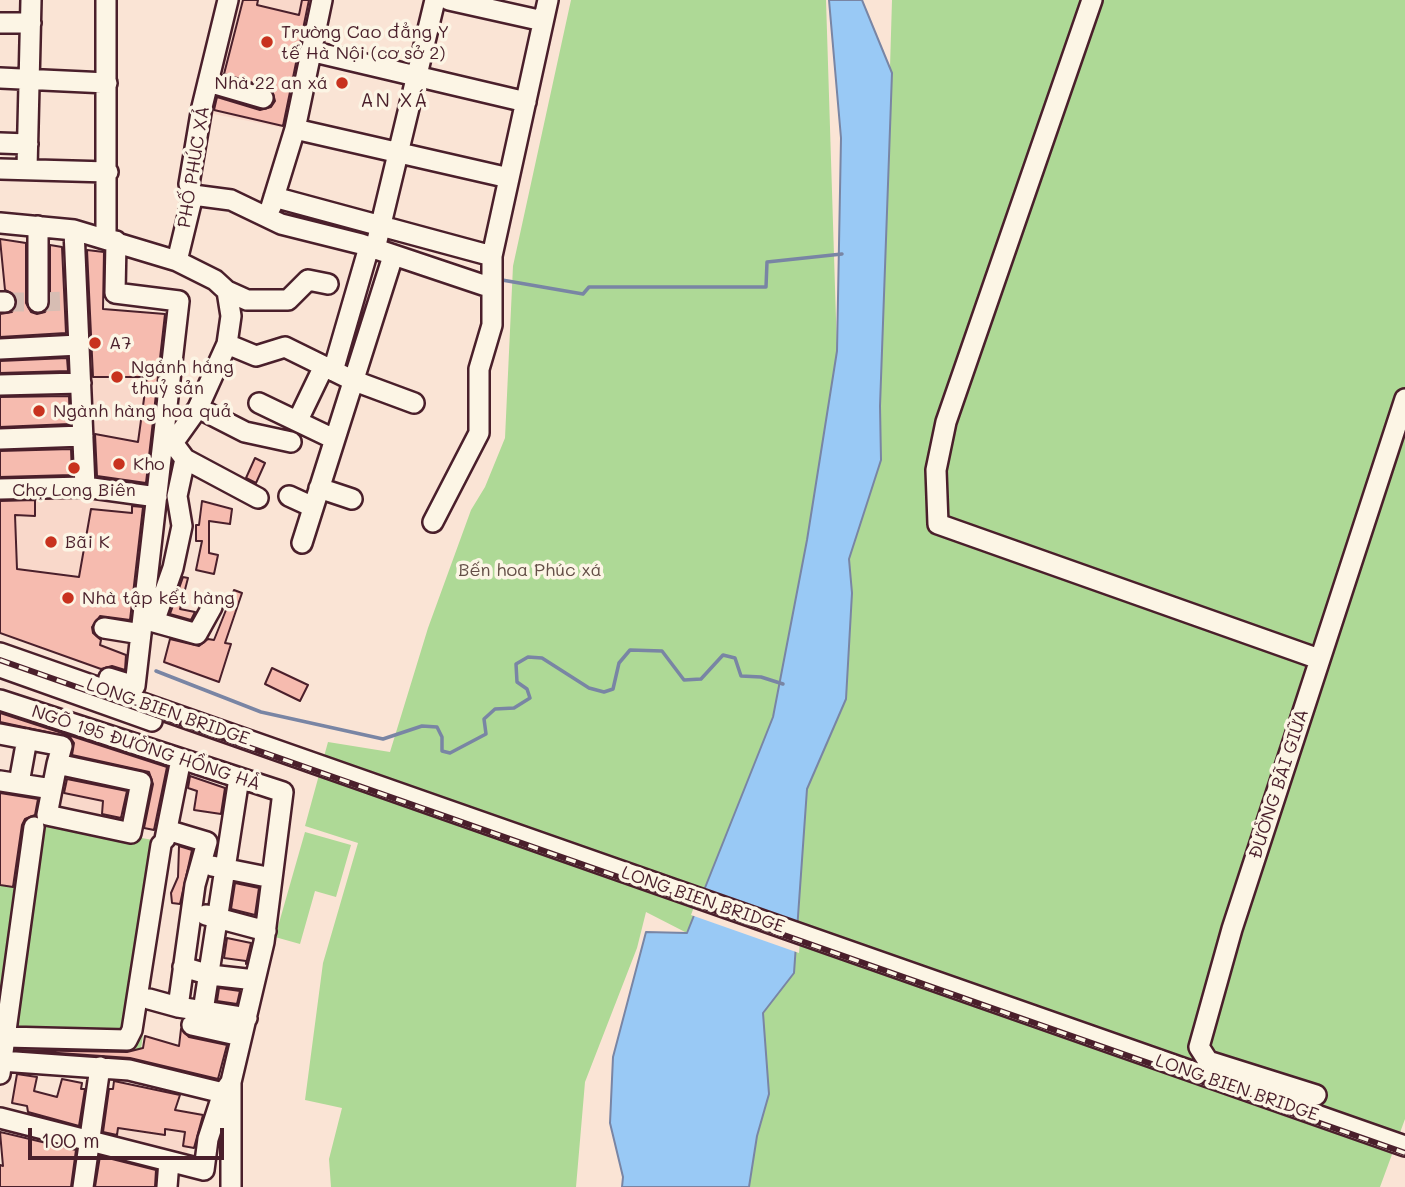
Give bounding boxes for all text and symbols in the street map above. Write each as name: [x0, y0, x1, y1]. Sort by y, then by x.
place label: Trường Cao đẳng Y tế Hà Nội (cơ sở 2): [281, 21, 449, 64]
marker: Trường Cao đẳng Y tế Hà Nội (cơ sở 2): [259, 34, 275, 50]
place label: Nhà 22 an xá: [214, 72, 328, 94]
marker: Nhà 22 an xá: [334, 75, 350, 91]
district label: AN XÁ: [361, 90, 429, 112]
street label: PHỐ PHÚC XÁ: [174, 105, 214, 229]
place label: A7: [109, 332, 131, 354]
marker: A7: [87, 335, 103, 351]
place label: Ngành hàng thuỷ sản: [131, 356, 234, 398]
marker: Ngành hàng thuỷ sản: [109, 369, 125, 385]
place label: Ngành hàng hoa quả: [53, 400, 232, 422]
marker: Ngành hàng hoa quả: [31, 403, 47, 419]
place label: Kho: [133, 453, 165, 475]
marker: Kho: [111, 456, 127, 472]
marker: Chợ Long Biên: [66, 460, 82, 476]
place label: Chợ Long Biên: [12, 479, 136, 501]
place label: Bãi K: [65, 531, 110, 553]
marker: Bãi K: [43, 534, 59, 550]
park label: Bến hoa Phúc xá: [458, 559, 602, 581]
place label: Nhà tập kết hàng: [82, 587, 235, 609]
marker: Nhà tập kết hàng: [60, 590, 76, 606]
street label: LONG BIEN BRIDGE: [84, 674, 252, 750]
street label: NGÕ 195 ĐƯỜNG HỒNG HÀ: [29, 701, 263, 795]
street label: ĐƯỜNG BÃI GIỮA: [1245, 706, 1313, 862]
street label: LONG BIEN BRIDGE: [619, 862, 787, 938]
street label: LONG BIEN BRIDGE: [1153, 1050, 1321, 1126]
scale bar: [32, 1114, 228, 1158]
text: 100 m: [41, 1126, 100, 1153]

